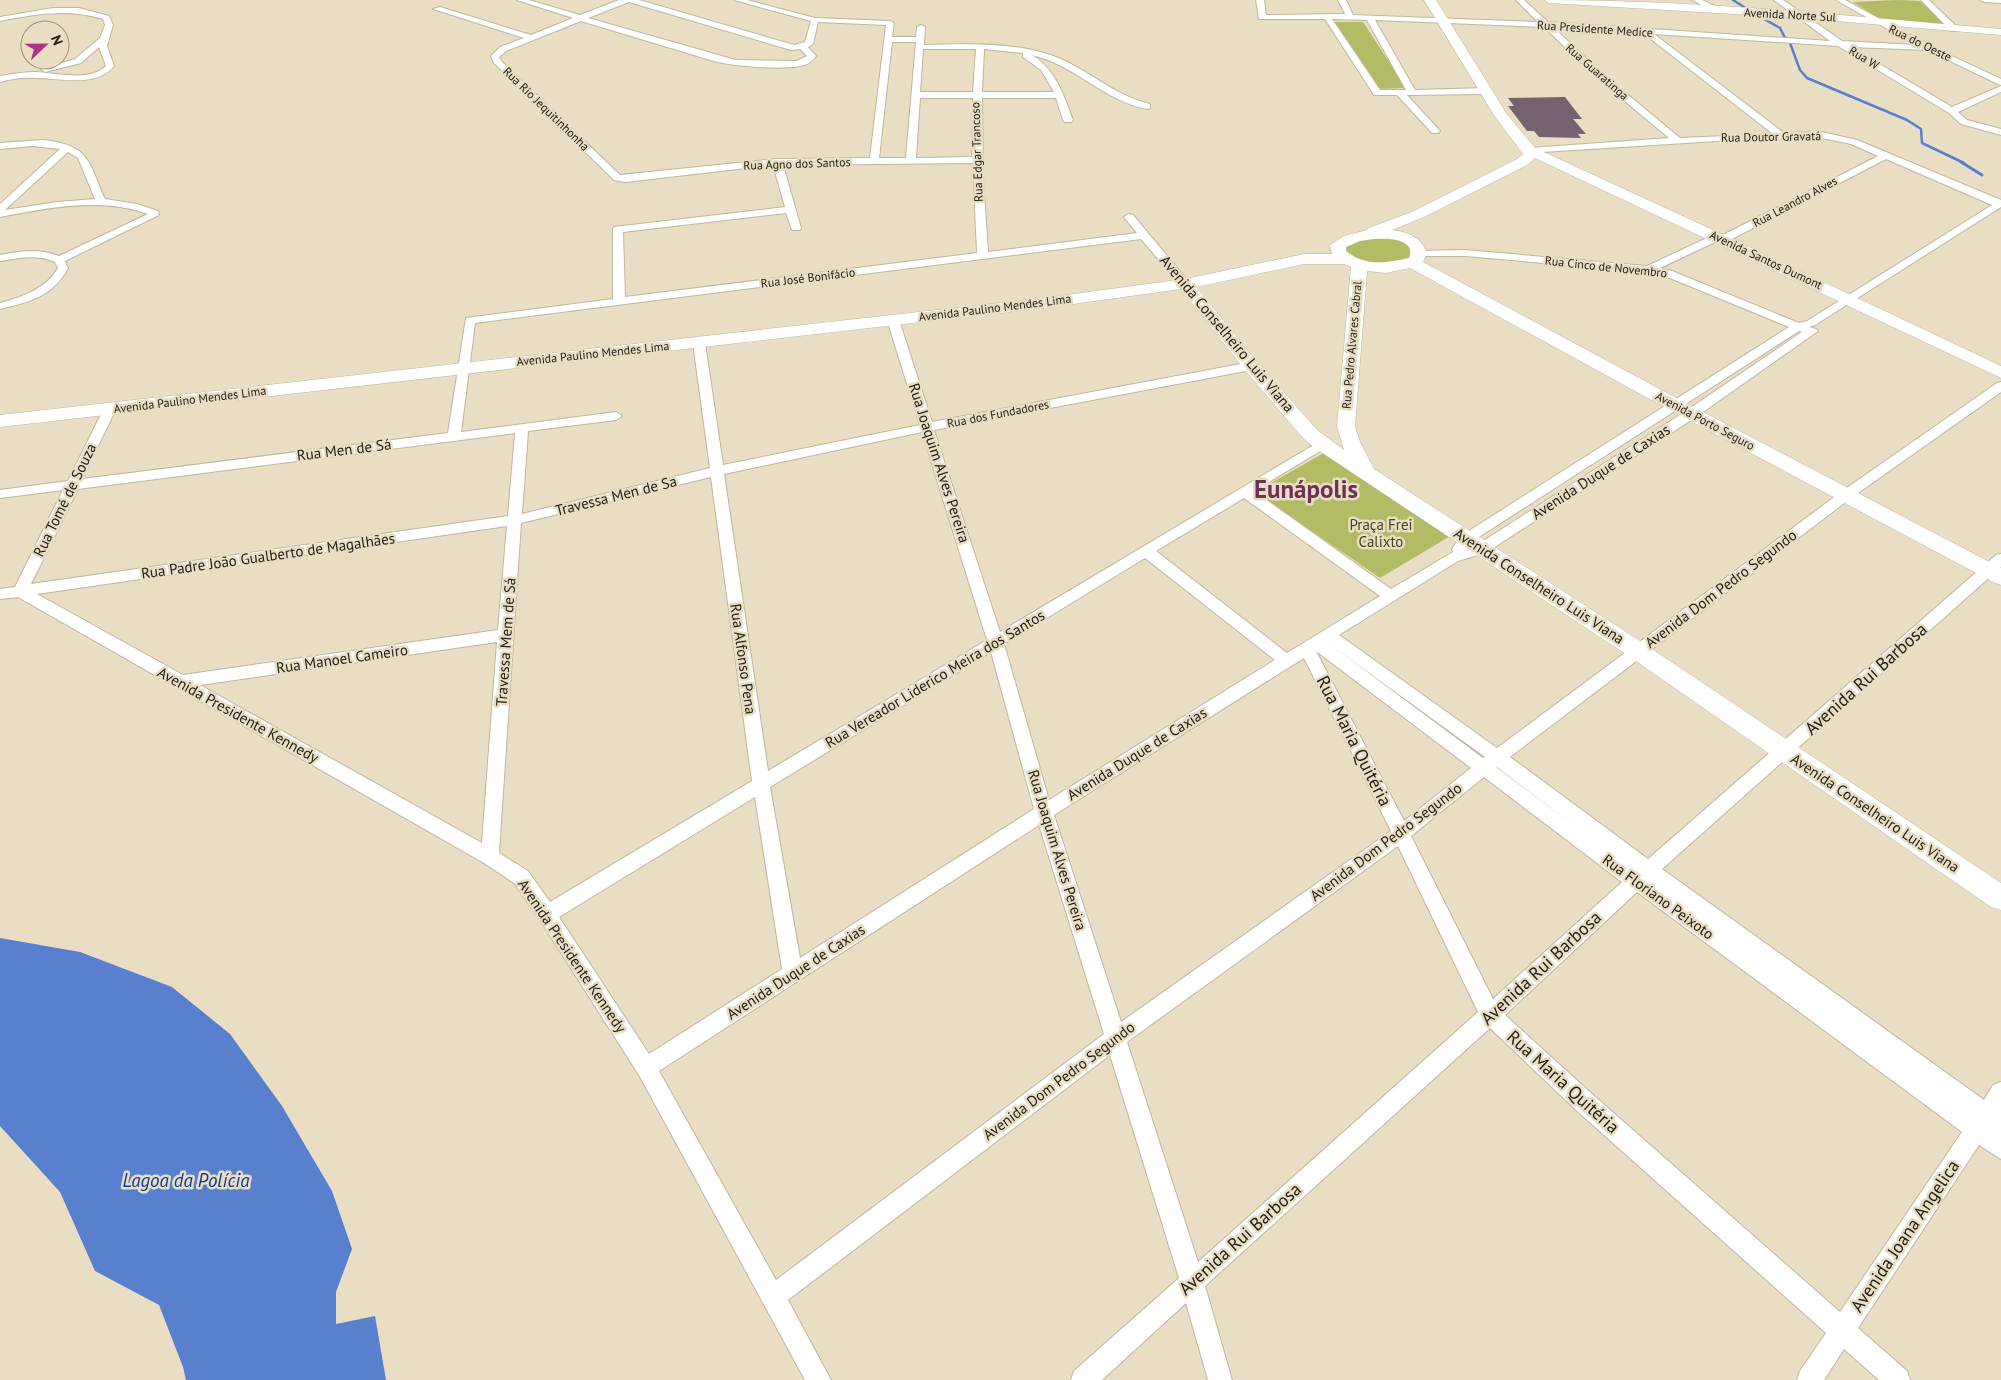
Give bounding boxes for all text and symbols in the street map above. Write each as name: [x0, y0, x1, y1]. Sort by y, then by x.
street label: Avenida Norte Sul: [1744, 5, 1837, 24]
street label: Rua Presidente Medice: [1537, 17, 1654, 40]
north arrow: [20, 20, 70, 70]
street label: Rua do Oeste: [1886, 21, 1954, 64]
text: N: [47, 32, 67, 48]
street label: Rua Guaratinga: [1563, 40, 1632, 103]
street label: Rua W: [1847, 43, 1882, 72]
street label: Rua Rio Jequitinhonha: [500, 64, 593, 154]
street label: Rua Edgar Trancoso: [967, 102, 986, 202]
street label: Rua Doutor Gravatá: [1721, 128, 1821, 145]
street label: Rua Agno dos Santos: [743, 154, 851, 173]
street label: Rua Leandro Alves: [1750, 173, 1840, 230]
street label: Avenida Santos Dumont: [1708, 227, 1825, 292]
street label: Avenida Conselheiro Luis Viana: [1156, 251, 1299, 416]
street label: Rua Cinco de Novembro: [1544, 253, 1668, 280]
street label: Rua José Bonifácio: [760, 264, 856, 291]
street label: Rua Pedro Alvares Cabral: [1338, 280, 1365, 409]
street label: Avenida Paulino Mendes Lima: [918, 291, 1072, 324]
street label: Avenida Paulino Mendes Lima: [516, 338, 670, 369]
street label: Rua Joaquim Alves Pereira: [905, 381, 974, 545]
street label: Avenida Paulino Mendes Lima: [113, 383, 267, 416]
street label: Avenida Porto Seguro: [1653, 388, 1757, 453]
street label: Rua dos Fundadores: [946, 396, 1050, 431]
street label: Avenida Duque de Caxias: [1528, 420, 1674, 523]
street label: Rua Men de Sá: [296, 434, 392, 465]
street label: Rua Tomé de Souza: [29, 440, 100, 560]
street label: Travessa Men de Sa: [553, 471, 679, 520]
district label: Eunápolis: [1254, 473, 1358, 505]
park label: Praça Frei Calixto: [1349, 515, 1413, 551]
street label: Avenida Conselheiro Luis Viana: [1451, 523, 1628, 648]
street label: Avenida Dom Pedro Segundo: [1641, 525, 1800, 652]
street label: Rua Padre João Gualberto de Magalhães: [140, 528, 396, 583]
street label: Travessa Mem de Sá: [492, 577, 519, 707]
street label: Rua Alfonso Pena: [726, 602, 761, 715]
street label: Rua Vereador Liderico Meira dos Santos: [821, 605, 1048, 752]
street label: Avenida Rui Barbosa: [1800, 618, 1932, 740]
street label: Rua Manoel Cameiro: [275, 640, 409, 677]
street label: Avenida Presidente Kennedy: [154, 662, 322, 767]
street label: Rua Maria Quitéria: [1312, 672, 1397, 810]
street label: Avenida Duque de Caxias: [1063, 703, 1210, 804]
street label: Avenida Conselheiro Luis Viana: [1787, 749, 1963, 876]
street label: Rua Joaquim Alves Pereira: [1024, 767, 1091, 932]
street label: Avenida Dom Pedro Segundo: [1306, 778, 1465, 905]
street label: Rua Floriano Peixoto: [1599, 850, 1718, 943]
street label: Avenida Presidente Kennedy: [514, 875, 631, 1036]
street label: Avenida Rui Barbosa: [1475, 906, 1606, 1030]
street label: Avenida Duque de Caxias: [723, 920, 869, 1023]
street label: Avenida Dom Pedro Segundo: [979, 1017, 1138, 1144]
street label: Rua Maria Quitéria: [1502, 1025, 1624, 1138]
street label: Avenida Joana Angelica: [1845, 1155, 1964, 1316]
water label: Lagoa da Polícia: [122, 1168, 250, 1192]
street label: Avenida Rui Barbosa: [1174, 1178, 1306, 1300]

